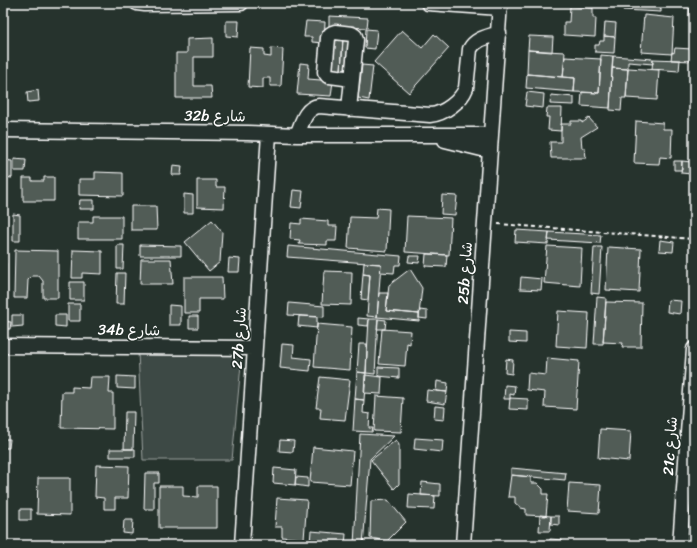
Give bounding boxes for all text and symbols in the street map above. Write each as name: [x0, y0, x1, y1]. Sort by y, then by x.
street label: 32b شارع: [184, 102, 246, 130]
street label: 25b شارع: [450, 241, 480, 305]
street label: 27b شارع: [224, 306, 254, 370]
street label: 34b شارع: [98, 316, 160, 344]
street label: 21c شارع: [655, 416, 685, 476]

